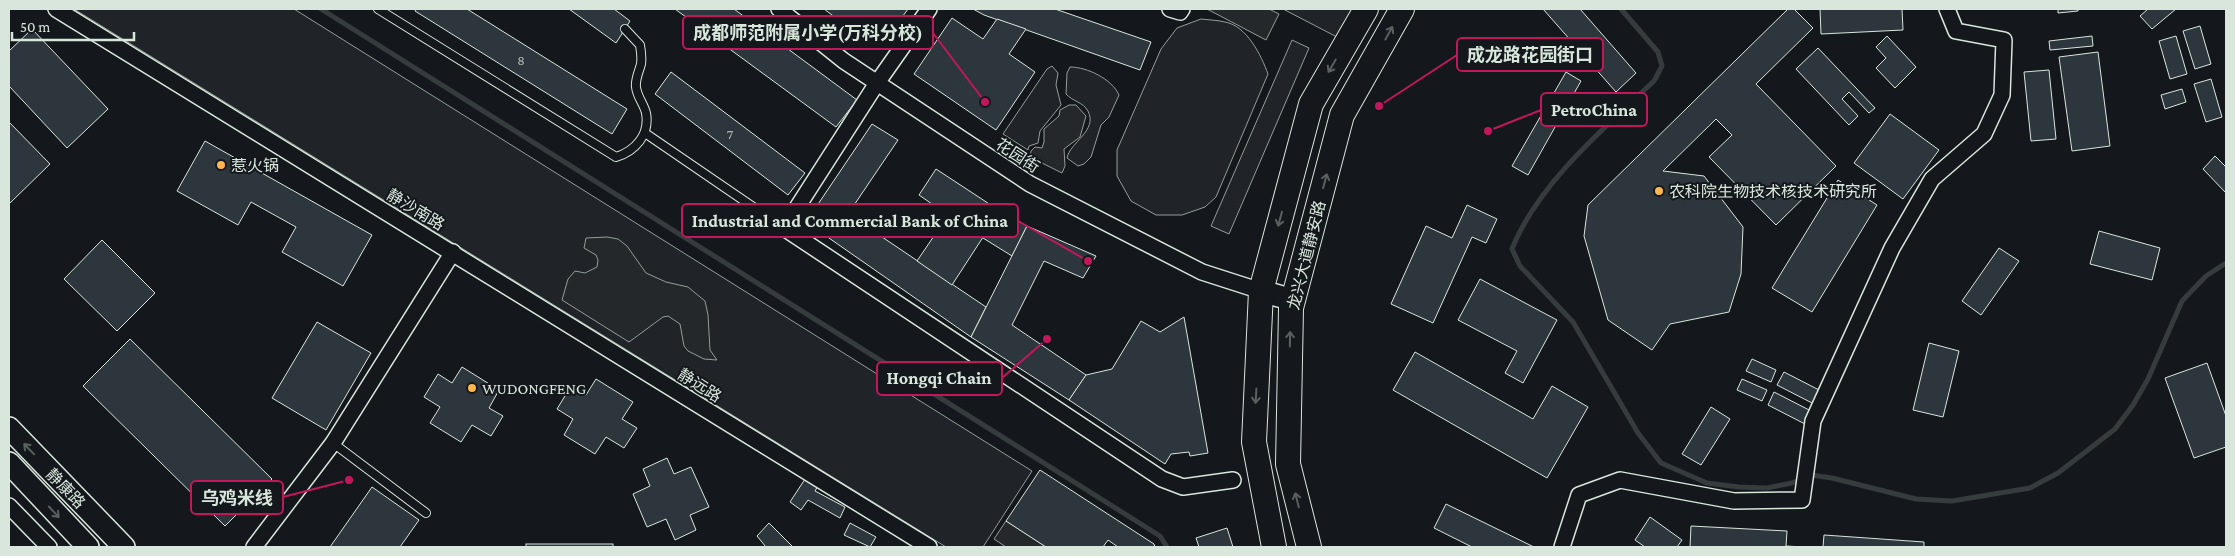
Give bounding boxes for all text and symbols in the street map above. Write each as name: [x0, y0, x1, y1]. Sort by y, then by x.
scale bar: [12, 10, 135, 42]
callout: 成都师范附属小学(万科分校): [683, 16, 933, 49]
text: 50 m: [20, 19, 50, 35]
text: 成都师范附属小学(万科分校): [693, 23, 923, 44]
one-way arrow: [1384, 26, 1394, 40]
callout: 成龙路花园街口: [1457, 38, 1603, 71]
text: 成龙路花园街口: [1467, 45, 1593, 65]
house number: 8: [517, 52, 525, 68]
one-way arrow: [1327, 58, 1337, 73]
callout: PetroChina: [1541, 93, 1647, 126]
text: PetroChina: [1551, 100, 1637, 120]
house number: 7: [727, 126, 734, 142]
street label: 花园街: [993, 135, 1042, 176]
place label: 惹火锅: [231, 157, 279, 174]
marker: 惹火锅: [215, 159, 227, 171]
one-way arrow: [1321, 173, 1330, 189]
place label: 农科院生物技术核技术研究所: [1669, 183, 1877, 200]
marker: 农科院生物技术核技术研究所: [1653, 185, 1665, 197]
street label: 静沙南路: [384, 186, 448, 233]
street label: 龙兴大道静安路: [1285, 199, 1328, 312]
callout: Industrial and Commercial Bank of China: [682, 204, 1018, 237]
one-way arrow: [1275, 210, 1284, 226]
text: Industrial and Commercial Bank of China: [692, 211, 1008, 231]
one-way arrow: [1285, 331, 1295, 347]
callout: Hongqi Chain: [877, 362, 1002, 395]
street label: 静远路: [675, 365, 725, 405]
text: Hongqi Chain: [887, 368, 992, 388]
place label: WUDONGFENG: [482, 380, 586, 397]
marker: WUDONGFENG: [466, 382, 478, 394]
one-way arrow: [1251, 388, 1261, 404]
one-way arrow: [23, 443, 35, 456]
street label: 静康路: [43, 465, 88, 512]
callout: 乌鸡米线: [191, 481, 283, 514]
text: 乌鸡米线: [201, 488, 273, 508]
one-way arrow: [1292, 492, 1301, 508]
one-way arrow: [48, 505, 60, 518]

